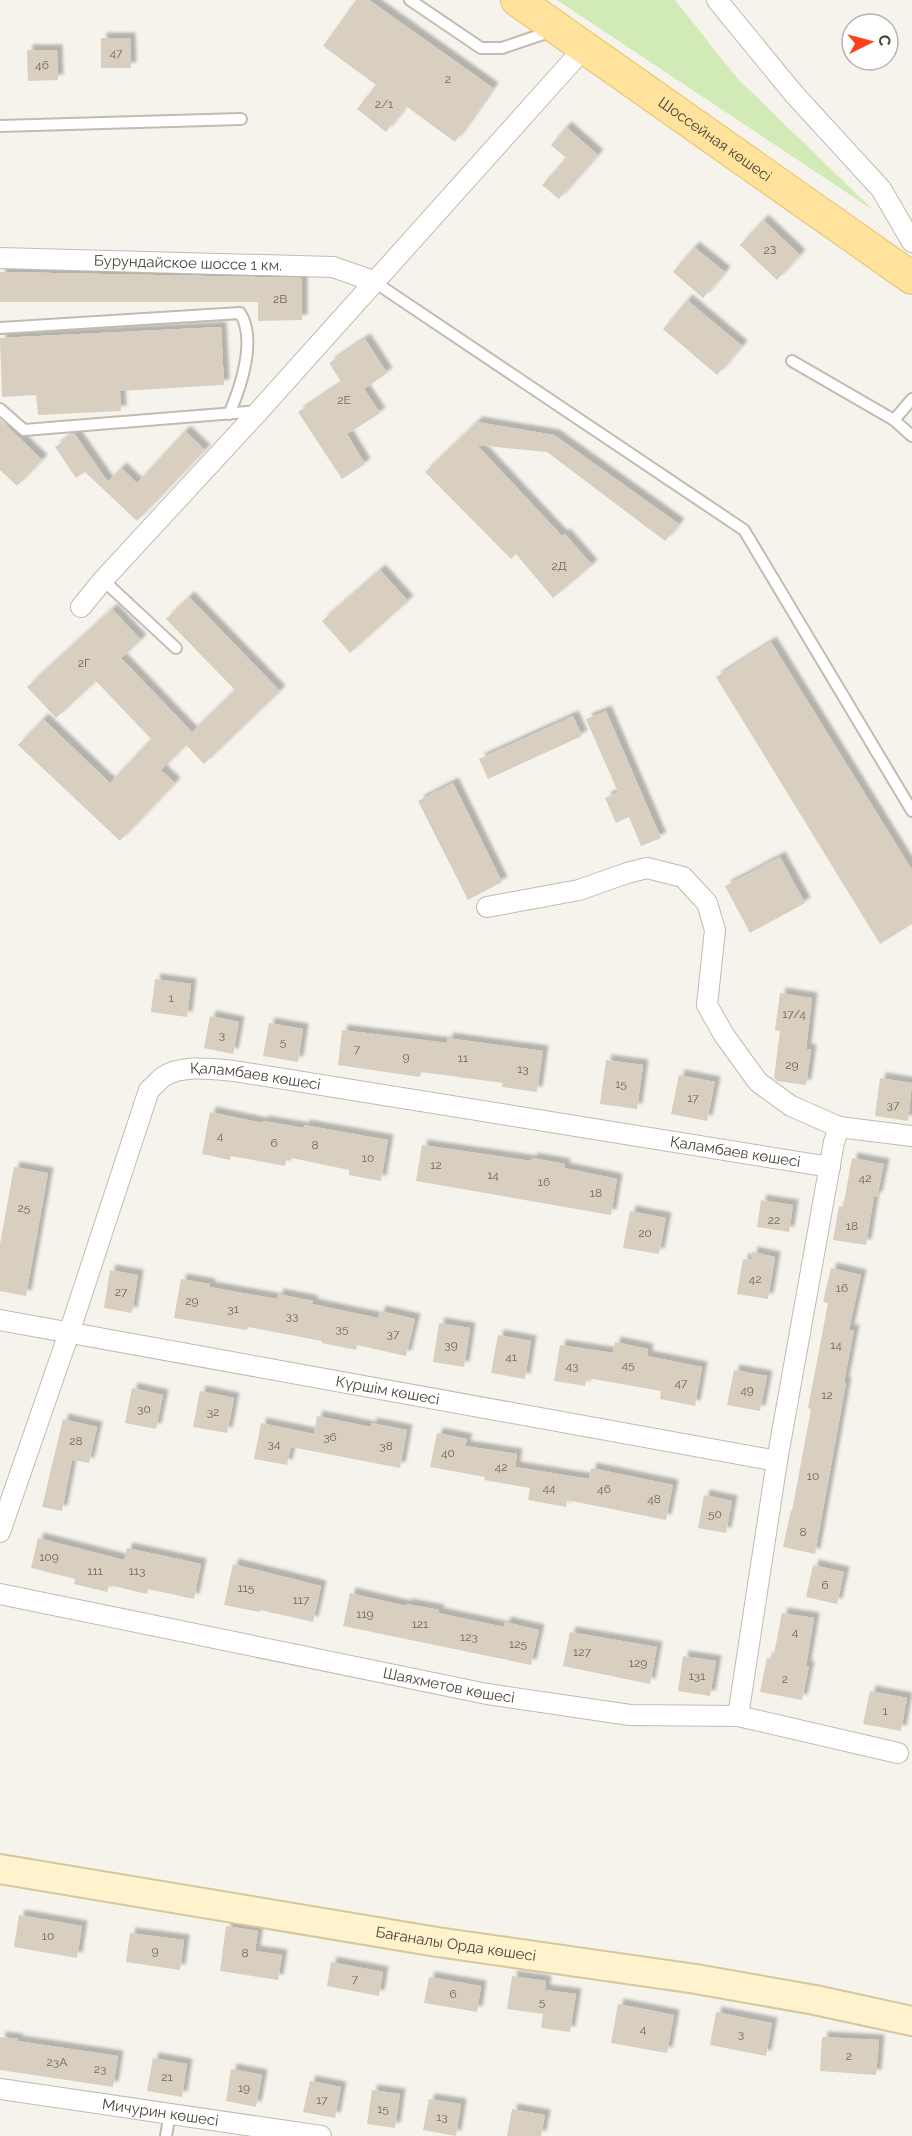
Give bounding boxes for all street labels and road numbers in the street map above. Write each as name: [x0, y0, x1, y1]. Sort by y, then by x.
street label: Шоссейная көшесі: [655, 93, 775, 185]
street label: Бурундайское шоссе 1 км.: [94, 252, 282, 275]
street label: Қаламбаев көшесі: [190, 1059, 322, 1094]
street label: Қаламбаев көшесі: [669, 1132, 802, 1171]
street label: Күршім көшесі: [334, 1372, 441, 1409]
street label: Шаяхметов көшесі: [381, 1664, 516, 1707]
street label: Бағаналы Орда көшесі: [374, 1923, 537, 1965]
street label: Мичурин көшесі: [101, 2095, 220, 2130]

